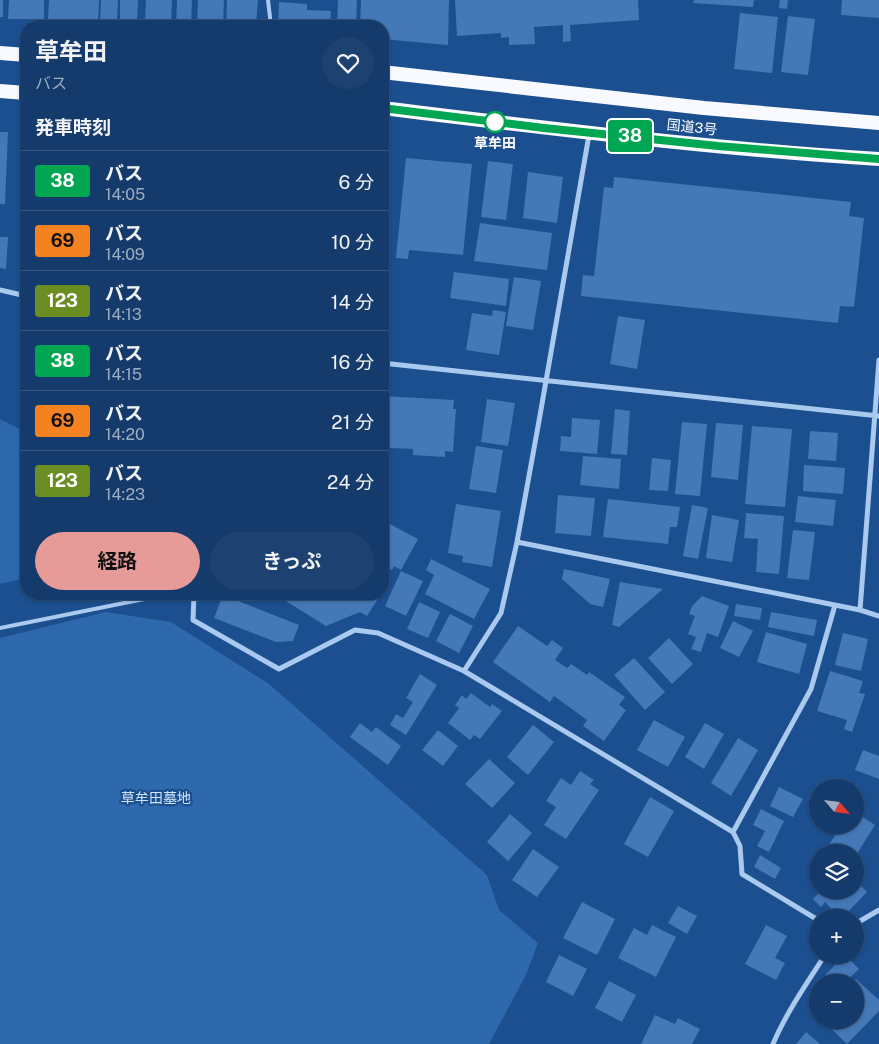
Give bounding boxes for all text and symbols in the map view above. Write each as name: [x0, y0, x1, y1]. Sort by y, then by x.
text: 草牟田: [35, 37, 107, 65]
button: heart: [322, 37, 374, 89]
text: バス: [35, 74, 67, 93]
marker: 草牟田: [484, 111, 506, 133]
text: 発車時刻: [35, 116, 111, 138]
street label: 国道3号: [666, 116, 718, 138]
line badge: 38: [608, 120, 652, 152]
text: 38: [618, 125, 642, 146]
place label: 草牟田: [474, 135, 516, 151]
text: バス: [105, 162, 143, 184]
text: 38: [51, 170, 75, 191]
text: 6 分: [339, 171, 374, 193]
text: 14:05: [105, 185, 145, 204]
text: バス: [105, 222, 143, 244]
text: 69: [51, 230, 74, 251]
text: 10 分: [331, 231, 374, 253]
text: 14:09: [105, 245, 145, 264]
text: バス: [105, 282, 143, 304]
text: 123: [47, 290, 78, 311]
text: 14 分: [331, 291, 374, 313]
text: 14:13: [105, 305, 142, 324]
text: バス: [105, 342, 143, 364]
text: 38: [51, 350, 75, 371]
text: 16 分: [331, 351, 374, 373]
text: 14:15: [105, 365, 142, 384]
text: バス: [105, 402, 143, 424]
text: 69: [51, 410, 74, 431]
text: 21 分: [331, 411, 374, 433]
text: 14:20: [105, 425, 145, 444]
text: バス: [105, 462, 143, 484]
text: 123: [47, 470, 78, 491]
text: 24 分: [327, 471, 374, 493]
text: 14:23: [105, 485, 145, 504]
button: 経路: [35, 532, 200, 590]
button: きっぷ: [210, 532, 374, 590]
north arrow: [809, 779, 864, 834]
map controls: [809, 779, 864, 1029]
park label: 草牟田墓地: [121, 790, 191, 806]
button: layers: [809, 844, 864, 899]
button: +: [809, 909, 864, 964]
button: −: [809, 974, 864, 1029]

